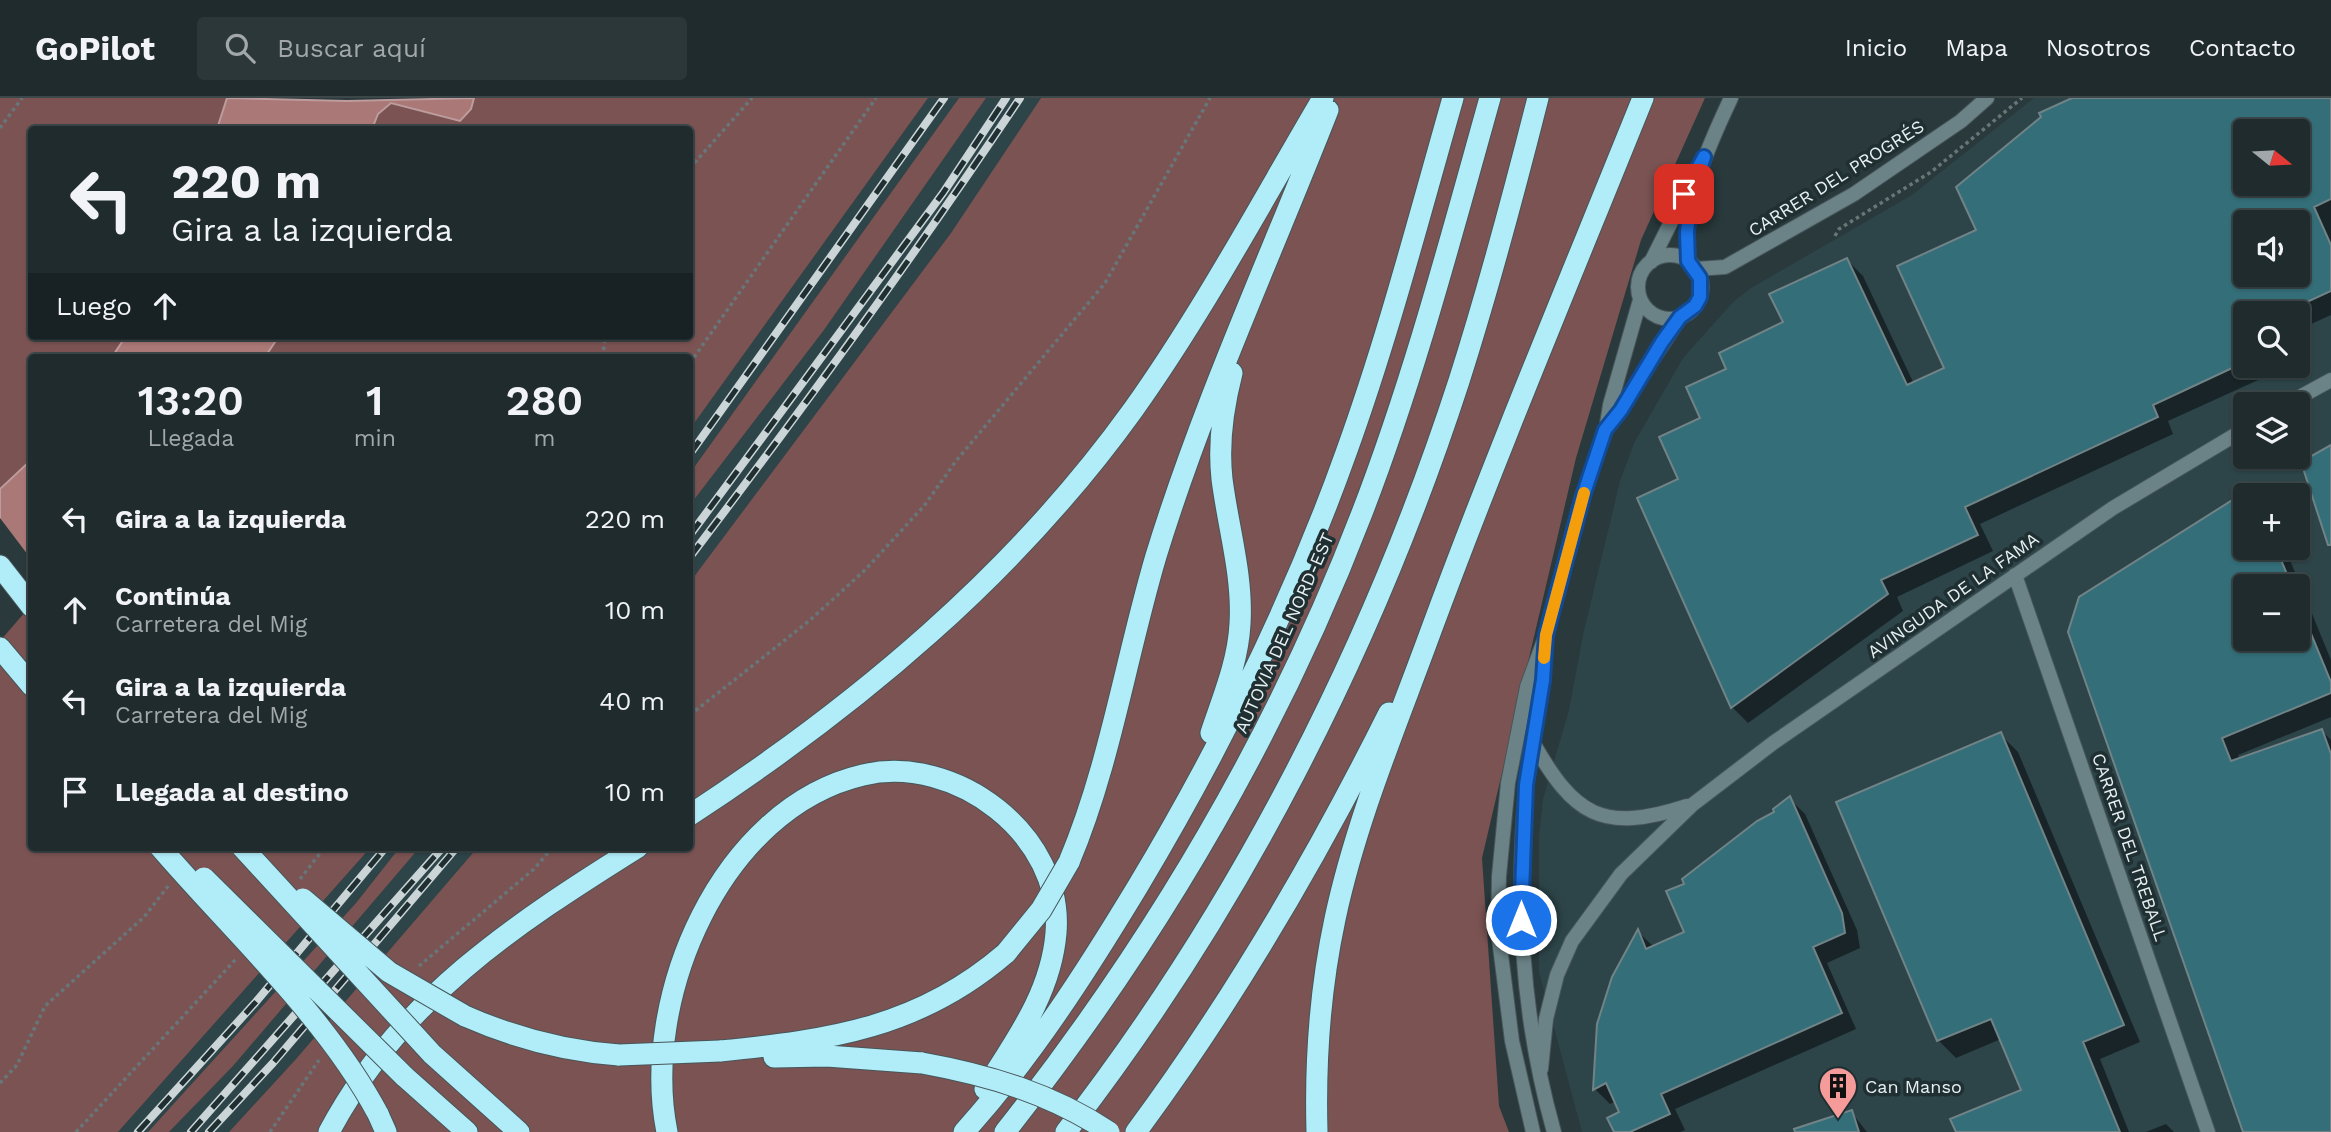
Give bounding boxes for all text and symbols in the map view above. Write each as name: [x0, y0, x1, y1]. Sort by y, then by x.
search box: [197, 17, 687, 80]
text: GoPilot: [35, 29, 155, 68]
icon: search: [221, 29, 259, 67]
text: Buscar aquí: [277, 33, 426, 63]
text: Inicio: [1845, 34, 1907, 62]
text: Mapa: [1945, 34, 2008, 62]
text: Nosotros: [2046, 34, 2151, 62]
text: Contacto: [2189, 34, 2296, 62]
street label: CARRER DEL PROGRÉS: [1744, 115, 1928, 241]
north arrow: [2233, 119, 2310, 196]
map controls: [2233, 119, 2310, 651]
text: 220 m: [171, 152, 321, 210]
icon: left: [56, 154, 147, 245]
pin: [1654, 164, 1714, 224]
icon: arrive: [1665, 175, 1703, 213]
button: sound: [2233, 210, 2310, 287]
text: Gira a la izquierda: [171, 211, 453, 249]
icon: ahead: [146, 287, 184, 325]
text: Luego: [56, 291, 132, 321]
button: search: [2233, 301, 2310, 378]
text: 13:20: [138, 376, 244, 425]
text: 1: [366, 376, 384, 425]
text: 280: [506, 376, 583, 425]
button: layers: [2233, 392, 2310, 469]
text: Llegada: [147, 425, 234, 452]
text: min: [354, 425, 396, 452]
text: m: [534, 425, 555, 452]
button: +: [2233, 483, 2310, 560]
icon: left: [56, 500, 94, 538]
text: Gira a la izquierda: [115, 504, 346, 534]
text: 220 m: [585, 504, 665, 534]
street label: AVINGUDA DE LA FAMA: [1863, 528, 2043, 662]
street label: AUTOVIA DEL NORD-EST: [1230, 529, 1338, 736]
button: −: [2233, 574, 2310, 651]
text: Continúa: [115, 581, 231, 611]
icon: ahead: [56, 591, 94, 629]
text: 10 m: [605, 595, 665, 625]
text: Carretera del Mig: [115, 611, 307, 638]
text: Gira a la izquierda: [115, 672, 346, 702]
icon: left: [56, 682, 94, 720]
text: 40 m: [599, 686, 665, 716]
text: Carretera del Mig: [115, 702, 307, 729]
street label: CARRER DEL TREBALL: [2088, 750, 2172, 944]
icon: arrive: [56, 773, 94, 811]
text: Llegada al destino: [115, 777, 349, 807]
text: 10 m: [605, 777, 665, 807]
position arrow: [1484, 883, 1558, 957]
building icon: Can Manso: [1817, 1065, 1859, 1120]
place label: Can Manso: [1865, 1076, 1962, 1097]

